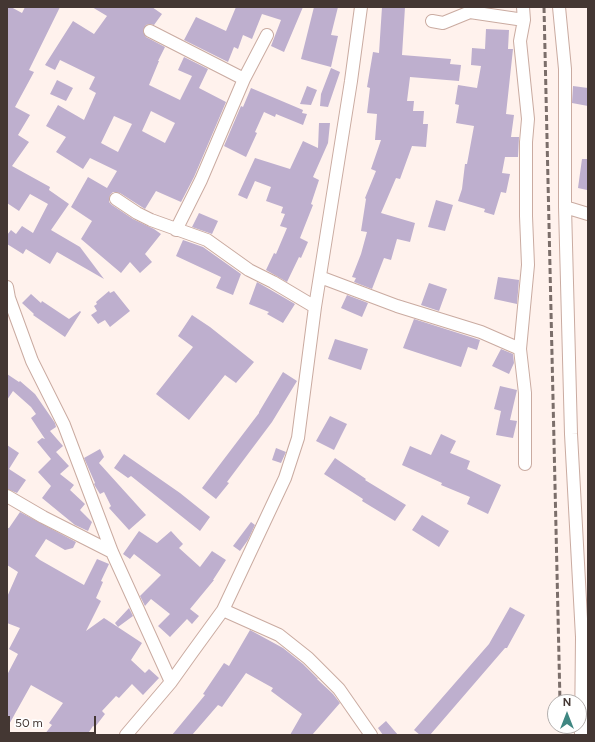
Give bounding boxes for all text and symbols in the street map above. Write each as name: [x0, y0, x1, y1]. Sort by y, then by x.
north arrow: [547, 694, 587, 734]
text: N: [563, 696, 571, 709]
scale bar: [10, 708, 98, 734]
text: 50 m: [15, 716, 43, 730]

